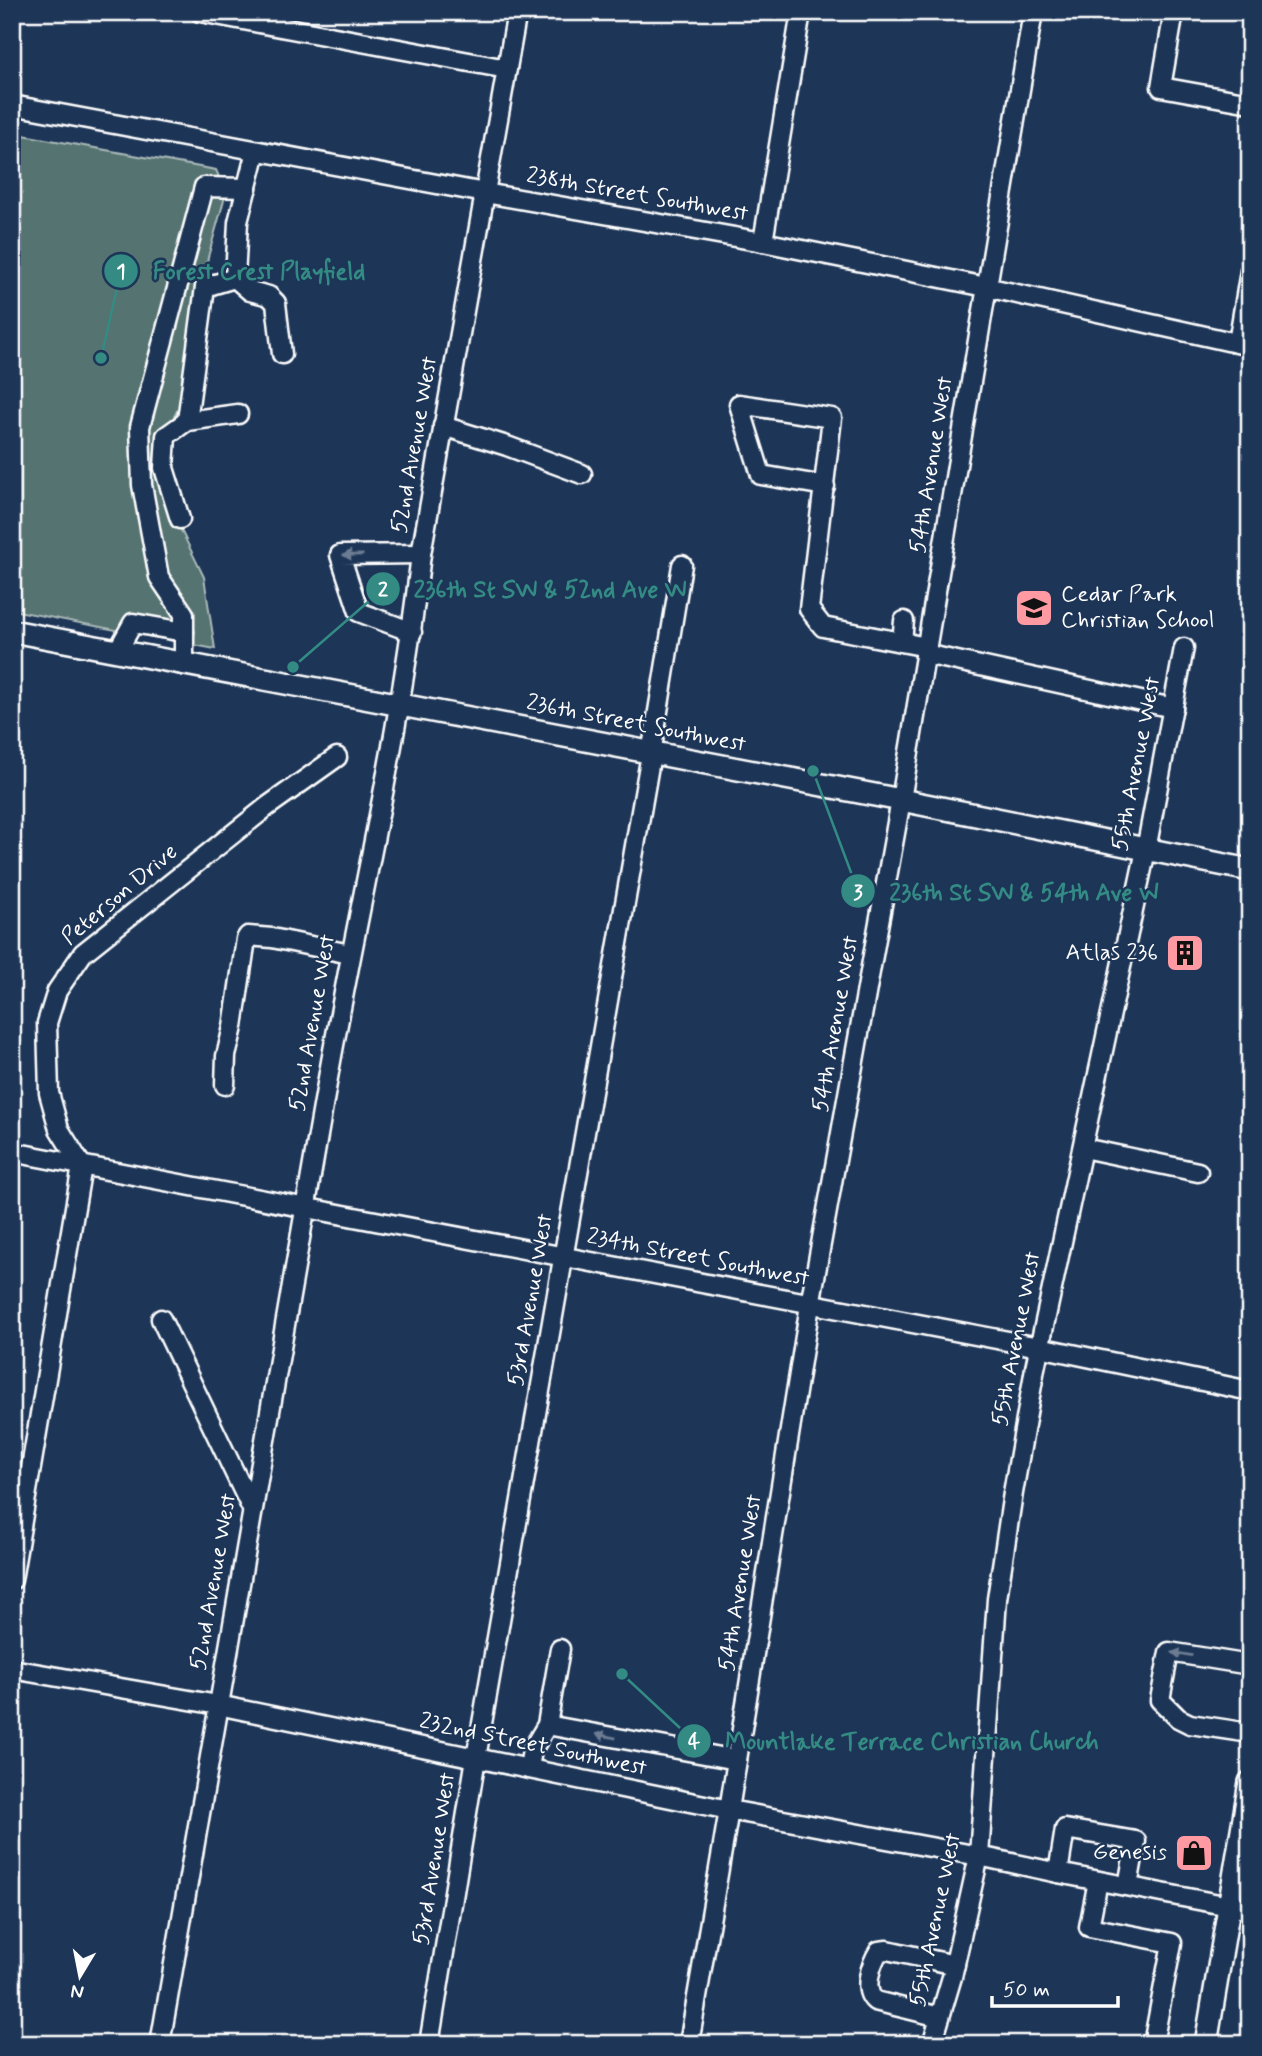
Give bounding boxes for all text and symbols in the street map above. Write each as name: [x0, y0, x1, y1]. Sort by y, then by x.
street label: 238th Street Southwest: [524, 161, 750, 229]
callout: Forest Crest Playfield: [104, 248, 379, 293]
text: Forest Crest Playfield: [153, 257, 365, 288]
text: 1: [116, 258, 126, 286]
street label: 52nd Avenue West: [385, 354, 445, 536]
street label: 54th Avenue West: [903, 374, 961, 556]
one-way arrow: [341, 550, 363, 561]
callout: 236th St SW & 52nd Ave W: [366, 566, 700, 611]
text: 236th St SW & 52nd Ave W: [413, 575, 687, 606]
text: 2: [378, 576, 389, 604]
place label: Cedar Park Christian School: [1061, 580, 1214, 636]
school or university icon: Cedar Park Christian School: [1013, 587, 1055, 629]
street label: 55th Avenue West: [1105, 674, 1169, 854]
street label: 236th Street Southwest: [524, 688, 748, 760]
street label: Peterson Drive: [56, 838, 184, 952]
callout: 236th St SW & 54th Ave W: [841, 869, 1173, 914]
text: 236th St SW & 54th Ave W: [889, 878, 1159, 909]
text: 3: [853, 879, 863, 907]
street label: 52nd Avenue West: [283, 932, 343, 1114]
building icon: Atlas 236: [1164, 932, 1206, 974]
street label: 54th Avenue West: [806, 933, 866, 1115]
place label: Atlas 236: [1065, 938, 1158, 968]
street label: 53rd Avenue West: [501, 1211, 561, 1389]
street label: 234th Street Southwest: [584, 1222, 812, 1294]
street label: 55th Avenue West: [985, 1249, 1049, 1429]
street label: 52nd Avenue West: [184, 1491, 244, 1673]
street label: 54th Avenue West: [712, 1492, 770, 1674]
one-way arrow: [1171, 1648, 1193, 1659]
street label: 232nd Street Southwest: [417, 1706, 650, 1784]
callout: Mountlake Terrace Christian Church: [677, 1719, 1112, 1764]
text: Mountlake Terrace Christian Church: [725, 1727, 1099, 1758]
text: 4: [688, 1728, 701, 1756]
one-way arrow: [595, 1730, 617, 1741]
street label: 53rd Avenue West: [407, 1770, 463, 1948]
street label: 55th Avenue West: [903, 1830, 969, 2010]
shop icon: Genesis: [1173, 1832, 1215, 1874]
place label: Genesis: [1093, 1838, 1167, 1868]
north arrow: [46, 1940, 116, 2010]
scale bar: [992, 1965, 1118, 2009]
text: 50 m: [1003, 1976, 1050, 2004]
text: N: [69, 1978, 86, 2005]

